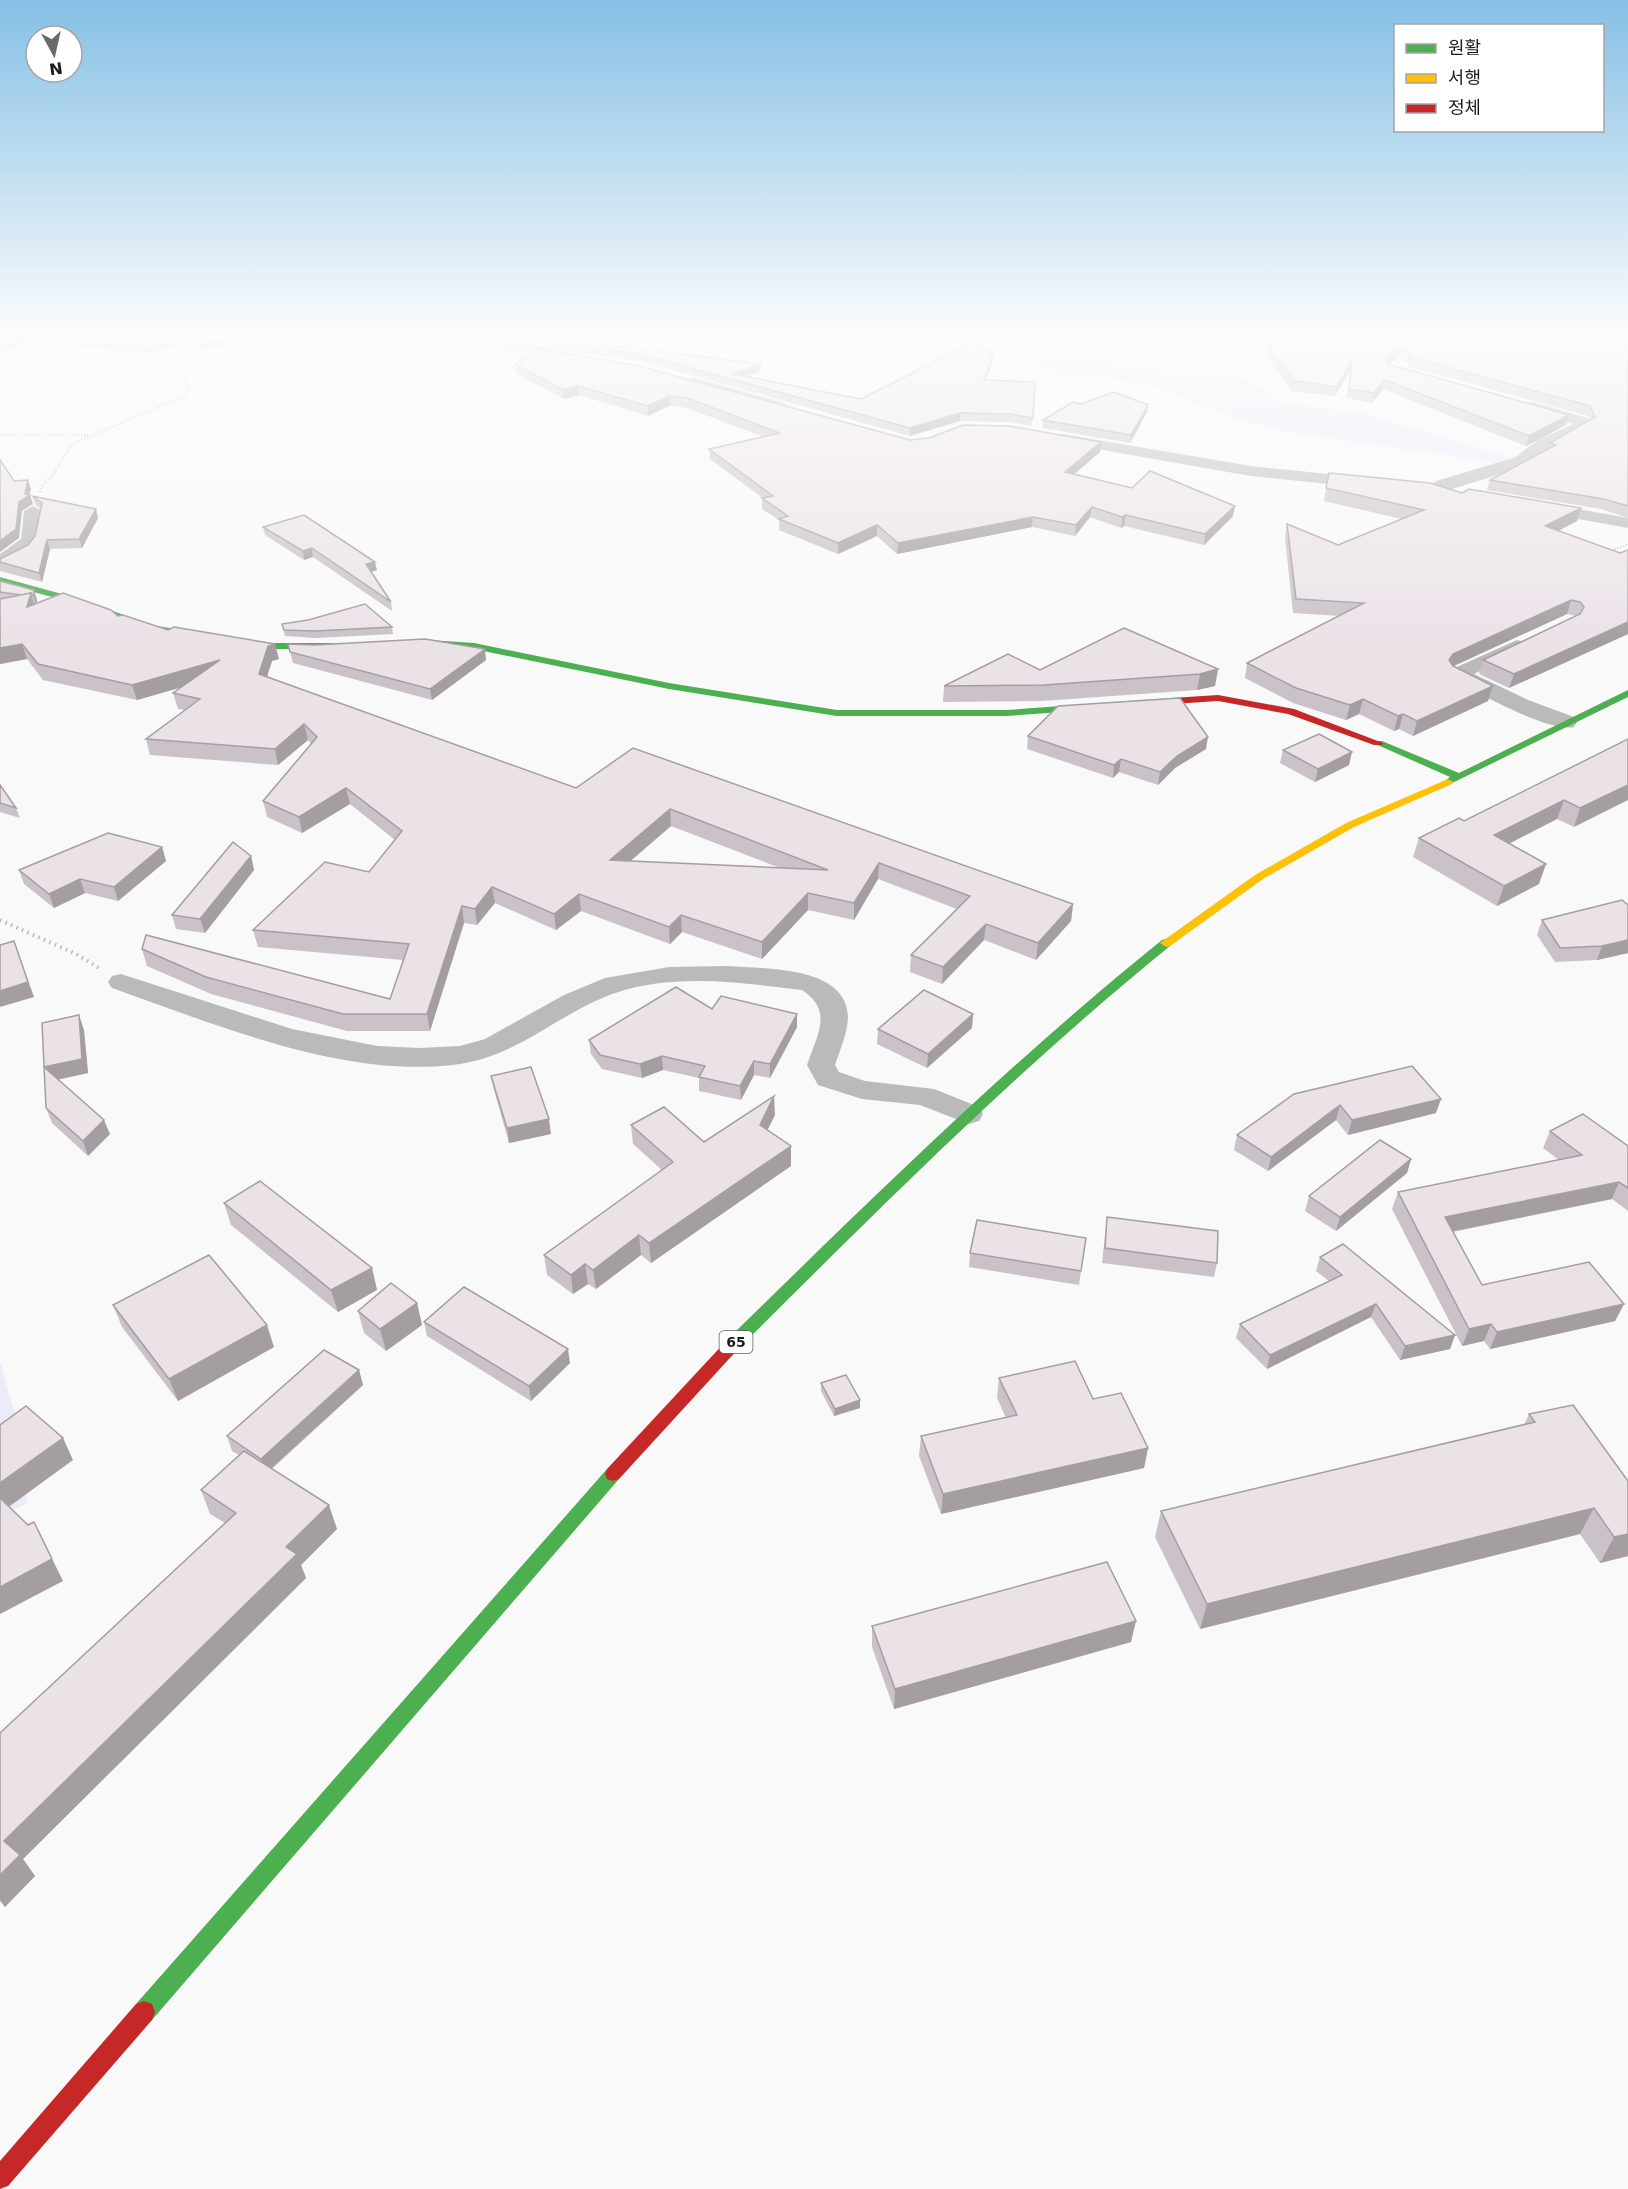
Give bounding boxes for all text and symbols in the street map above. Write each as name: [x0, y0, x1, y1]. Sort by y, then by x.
north arrow: [24, 24, 84, 84]
legend: [1394, 24, 1604, 132]
text: 원활: [1448, 37, 1481, 58]
text: N: [48, 58, 64, 79]
text: 서행: [1448, 67, 1481, 88]
text: 정체: [1448, 97, 1481, 118]
road number: 65: [720, 1331, 752, 1353]

